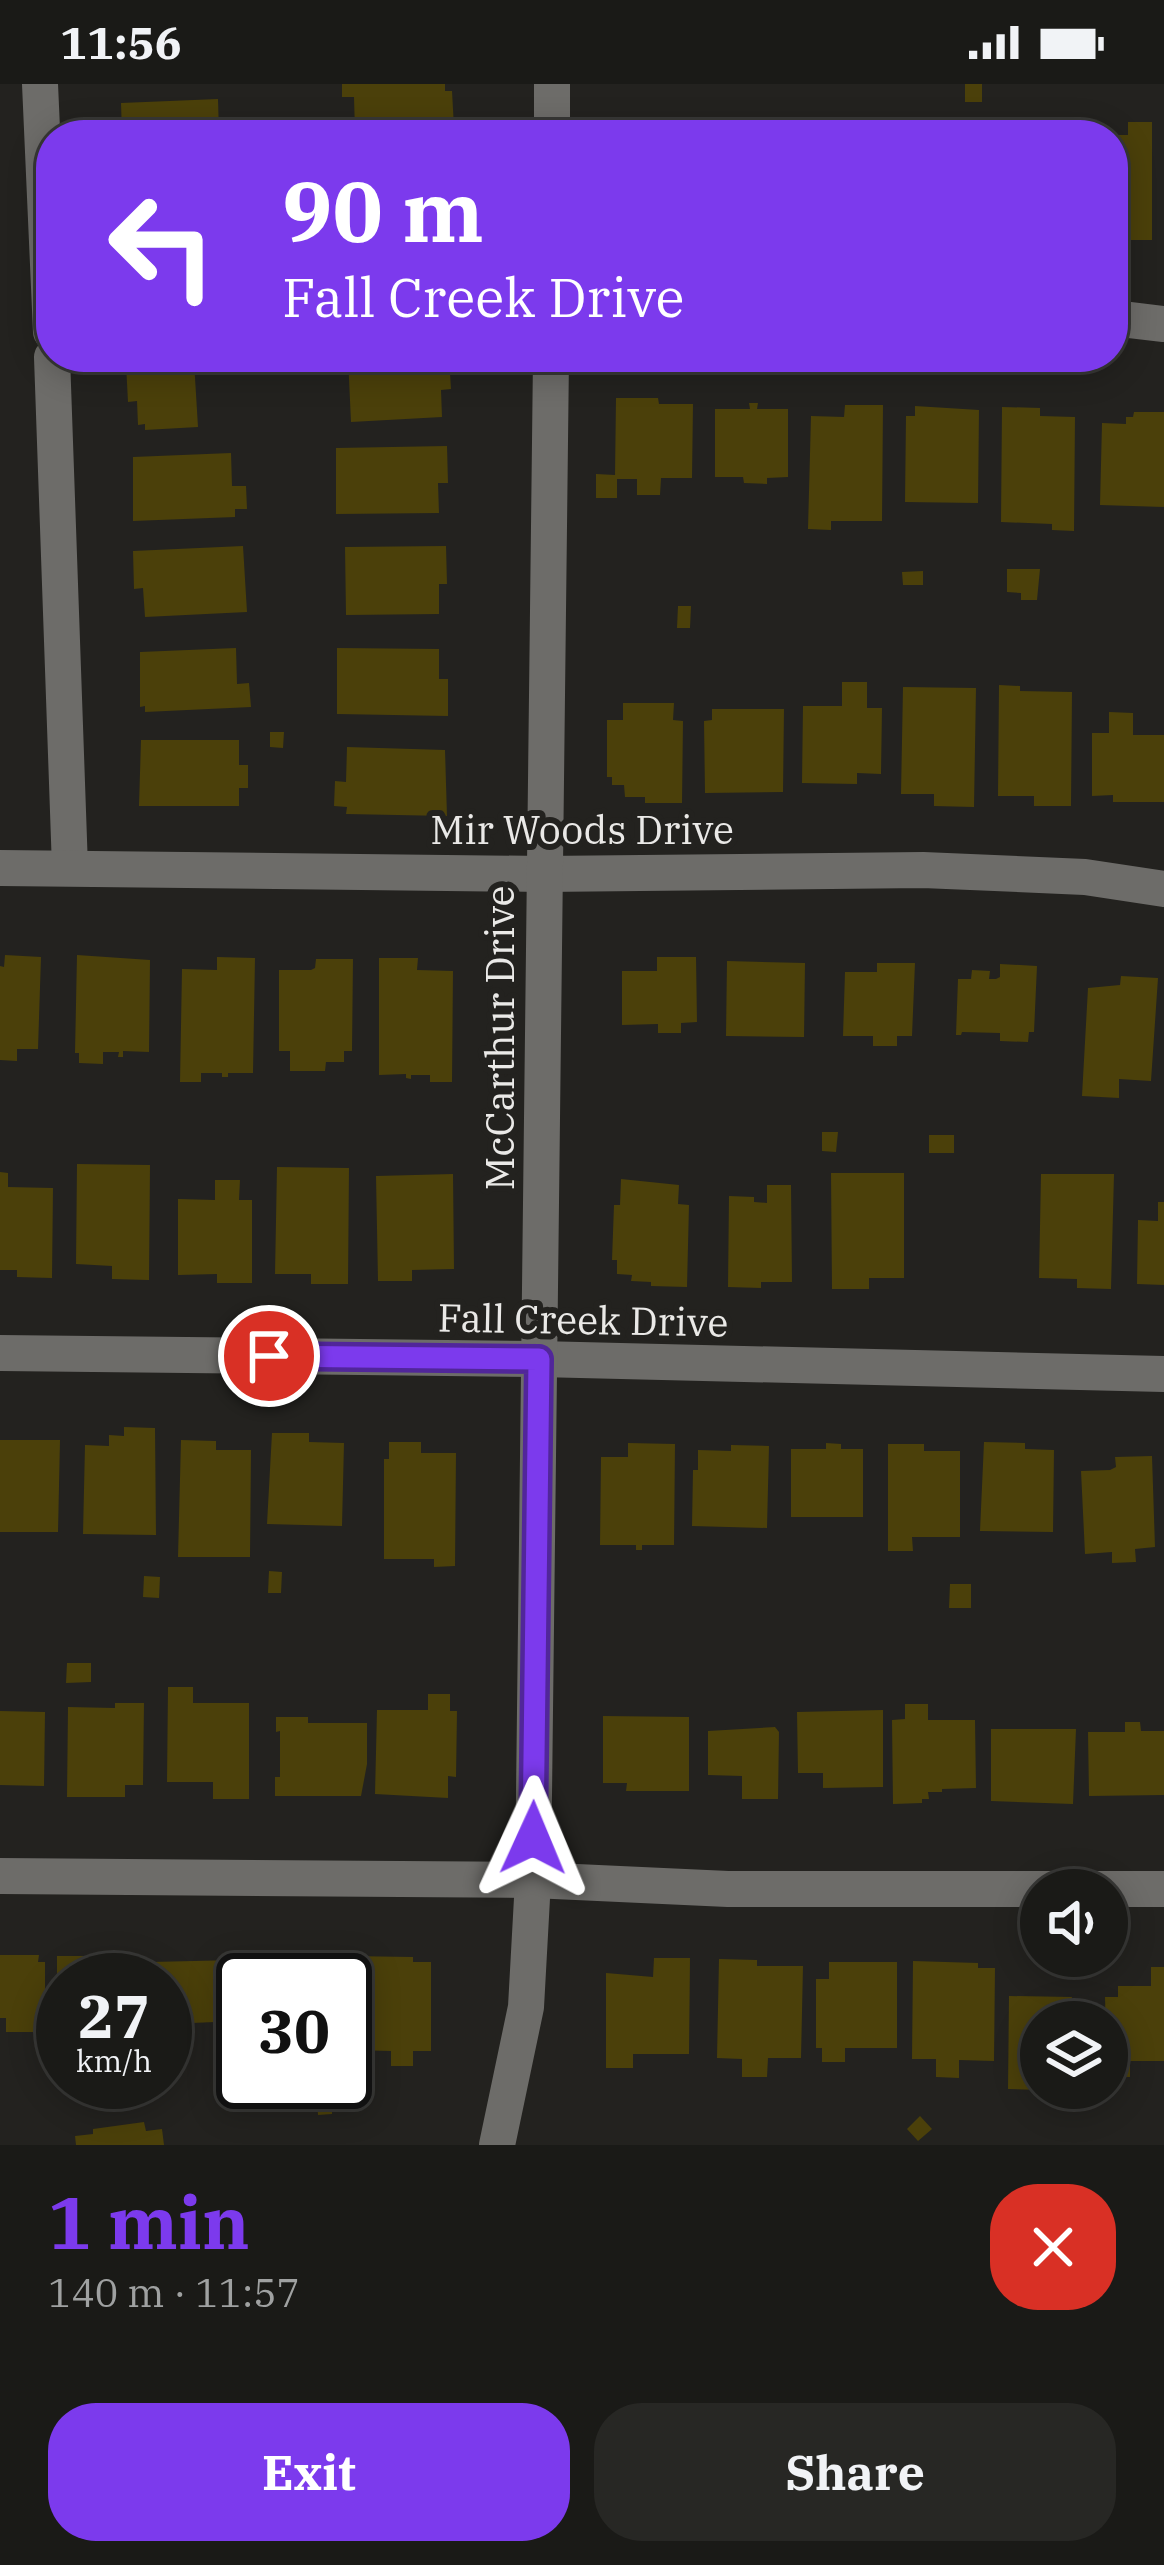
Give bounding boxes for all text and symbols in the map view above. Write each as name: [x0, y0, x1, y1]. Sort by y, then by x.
text: 11:56: [60, 13, 182, 71]
text: 90 m: [282, 156, 484, 265]
icon: left: [84, 168, 240, 324]
text: Fall Creek Drive: [282, 262, 684, 332]
street label: Mir Woods Drive: [430, 804, 734, 855]
street label: McCarthur Drive: [474, 885, 525, 1191]
street label: Fall Creek Drive: [437, 1291, 729, 1348]
pin: [218, 1305, 320, 1407]
icon: arrive: [236, 1323, 302, 1389]
position arrow: [470, 1775, 596, 1901]
map controls: [1020, 1869, 1128, 2109]
button: sound: [1020, 1869, 1128, 1977]
speed limit sign: 30: [216, 1953, 372, 2109]
text: 27: [78, 1976, 150, 2055]
button: layers: [1020, 2001, 1128, 2109]
text: km/h: [76, 2041, 152, 2080]
text: 1 min: [48, 2175, 250, 2269]
button: close: [990, 2184, 1116, 2310]
text: 140 m · 11:57: [48, 2267, 300, 2318]
button: Exit: [48, 2403, 570, 2541]
button: Share: [594, 2403, 1116, 2541]

